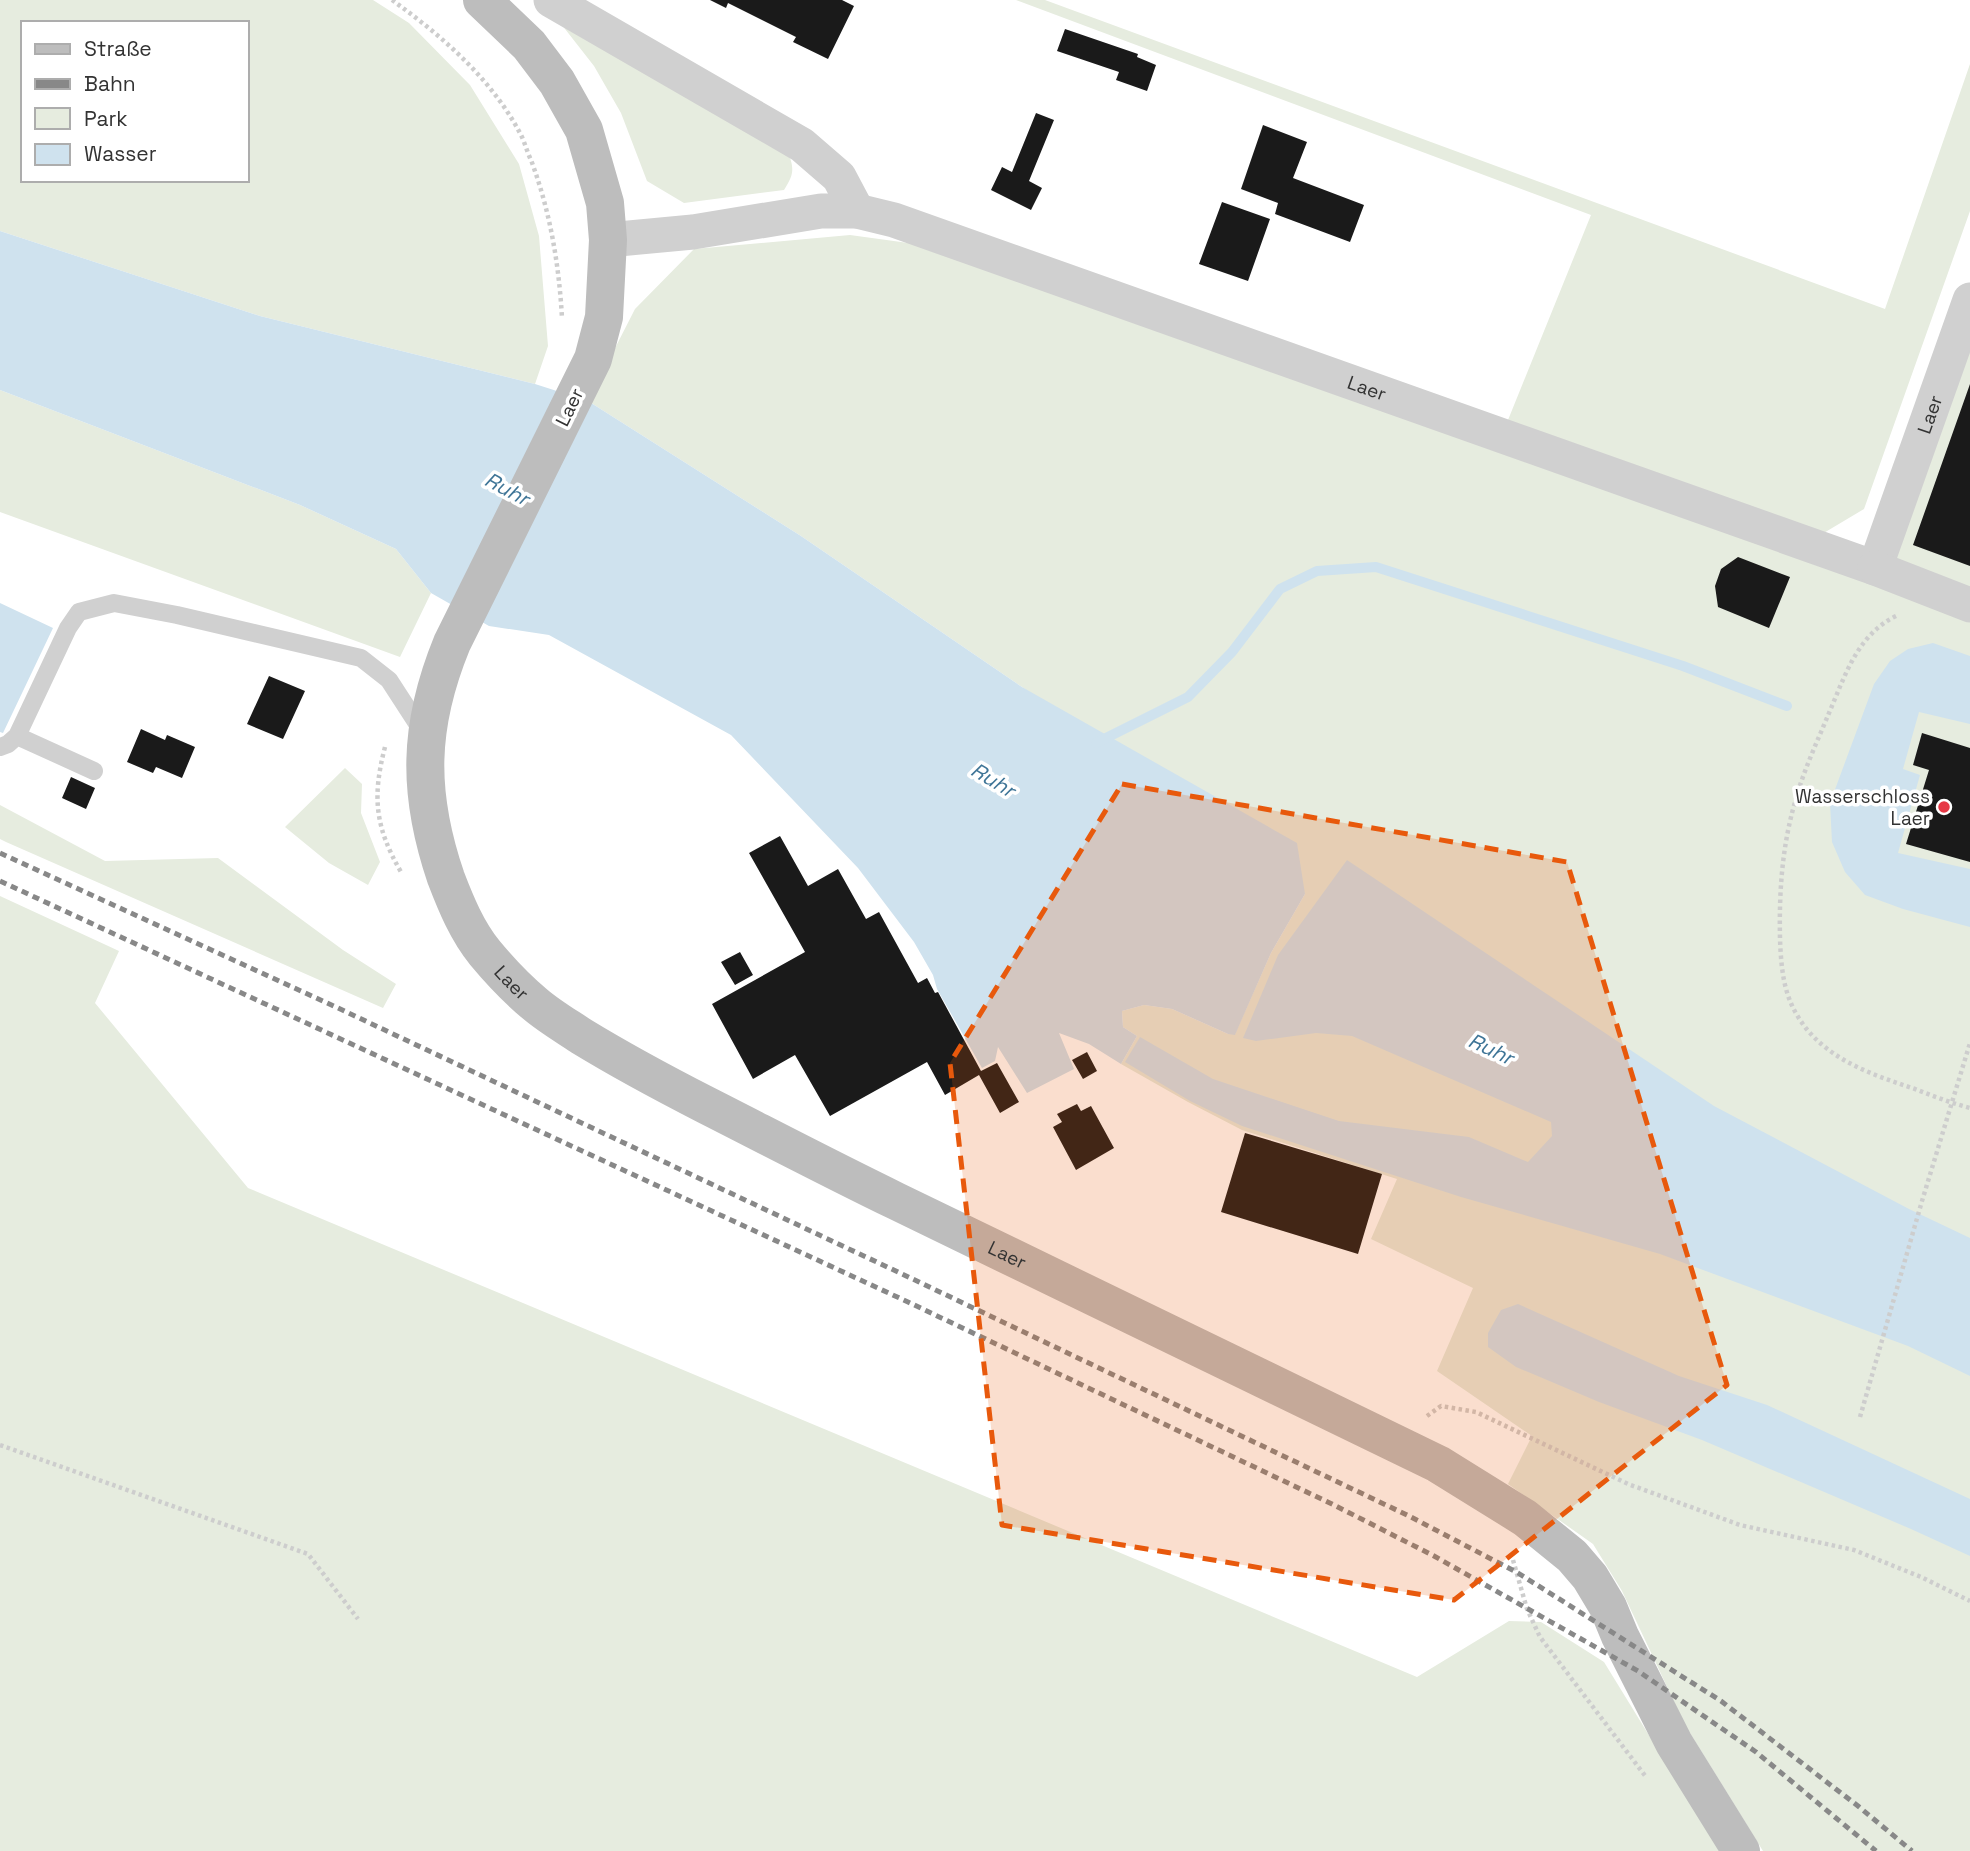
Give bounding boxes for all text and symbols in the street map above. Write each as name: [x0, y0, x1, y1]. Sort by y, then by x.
legend: [21, 21, 248, 182]
text: Straße: [84, 35, 152, 62]
text: Bahn: [84, 70, 136, 97]
text: Park: [84, 105, 128, 132]
text: Wasser: [84, 140, 157, 167]
street label: Laer: [1344, 370, 1390, 407]
street label: Laer: [550, 384, 589, 430]
street label: Laer: [1912, 392, 1948, 437]
water label: Ruhr: [480, 466, 536, 512]
water label: Ruhr: [966, 756, 1022, 804]
place label: Wasserschloss Laer: [1795, 784, 1930, 831]
marker: Wasserschloss Laer: [1936, 799, 1952, 815]
street label: Laer: [489, 960, 534, 1006]
water label: Ruhr: [1464, 1026, 1520, 1072]
street label: Laer: [984, 1235, 1030, 1275]

